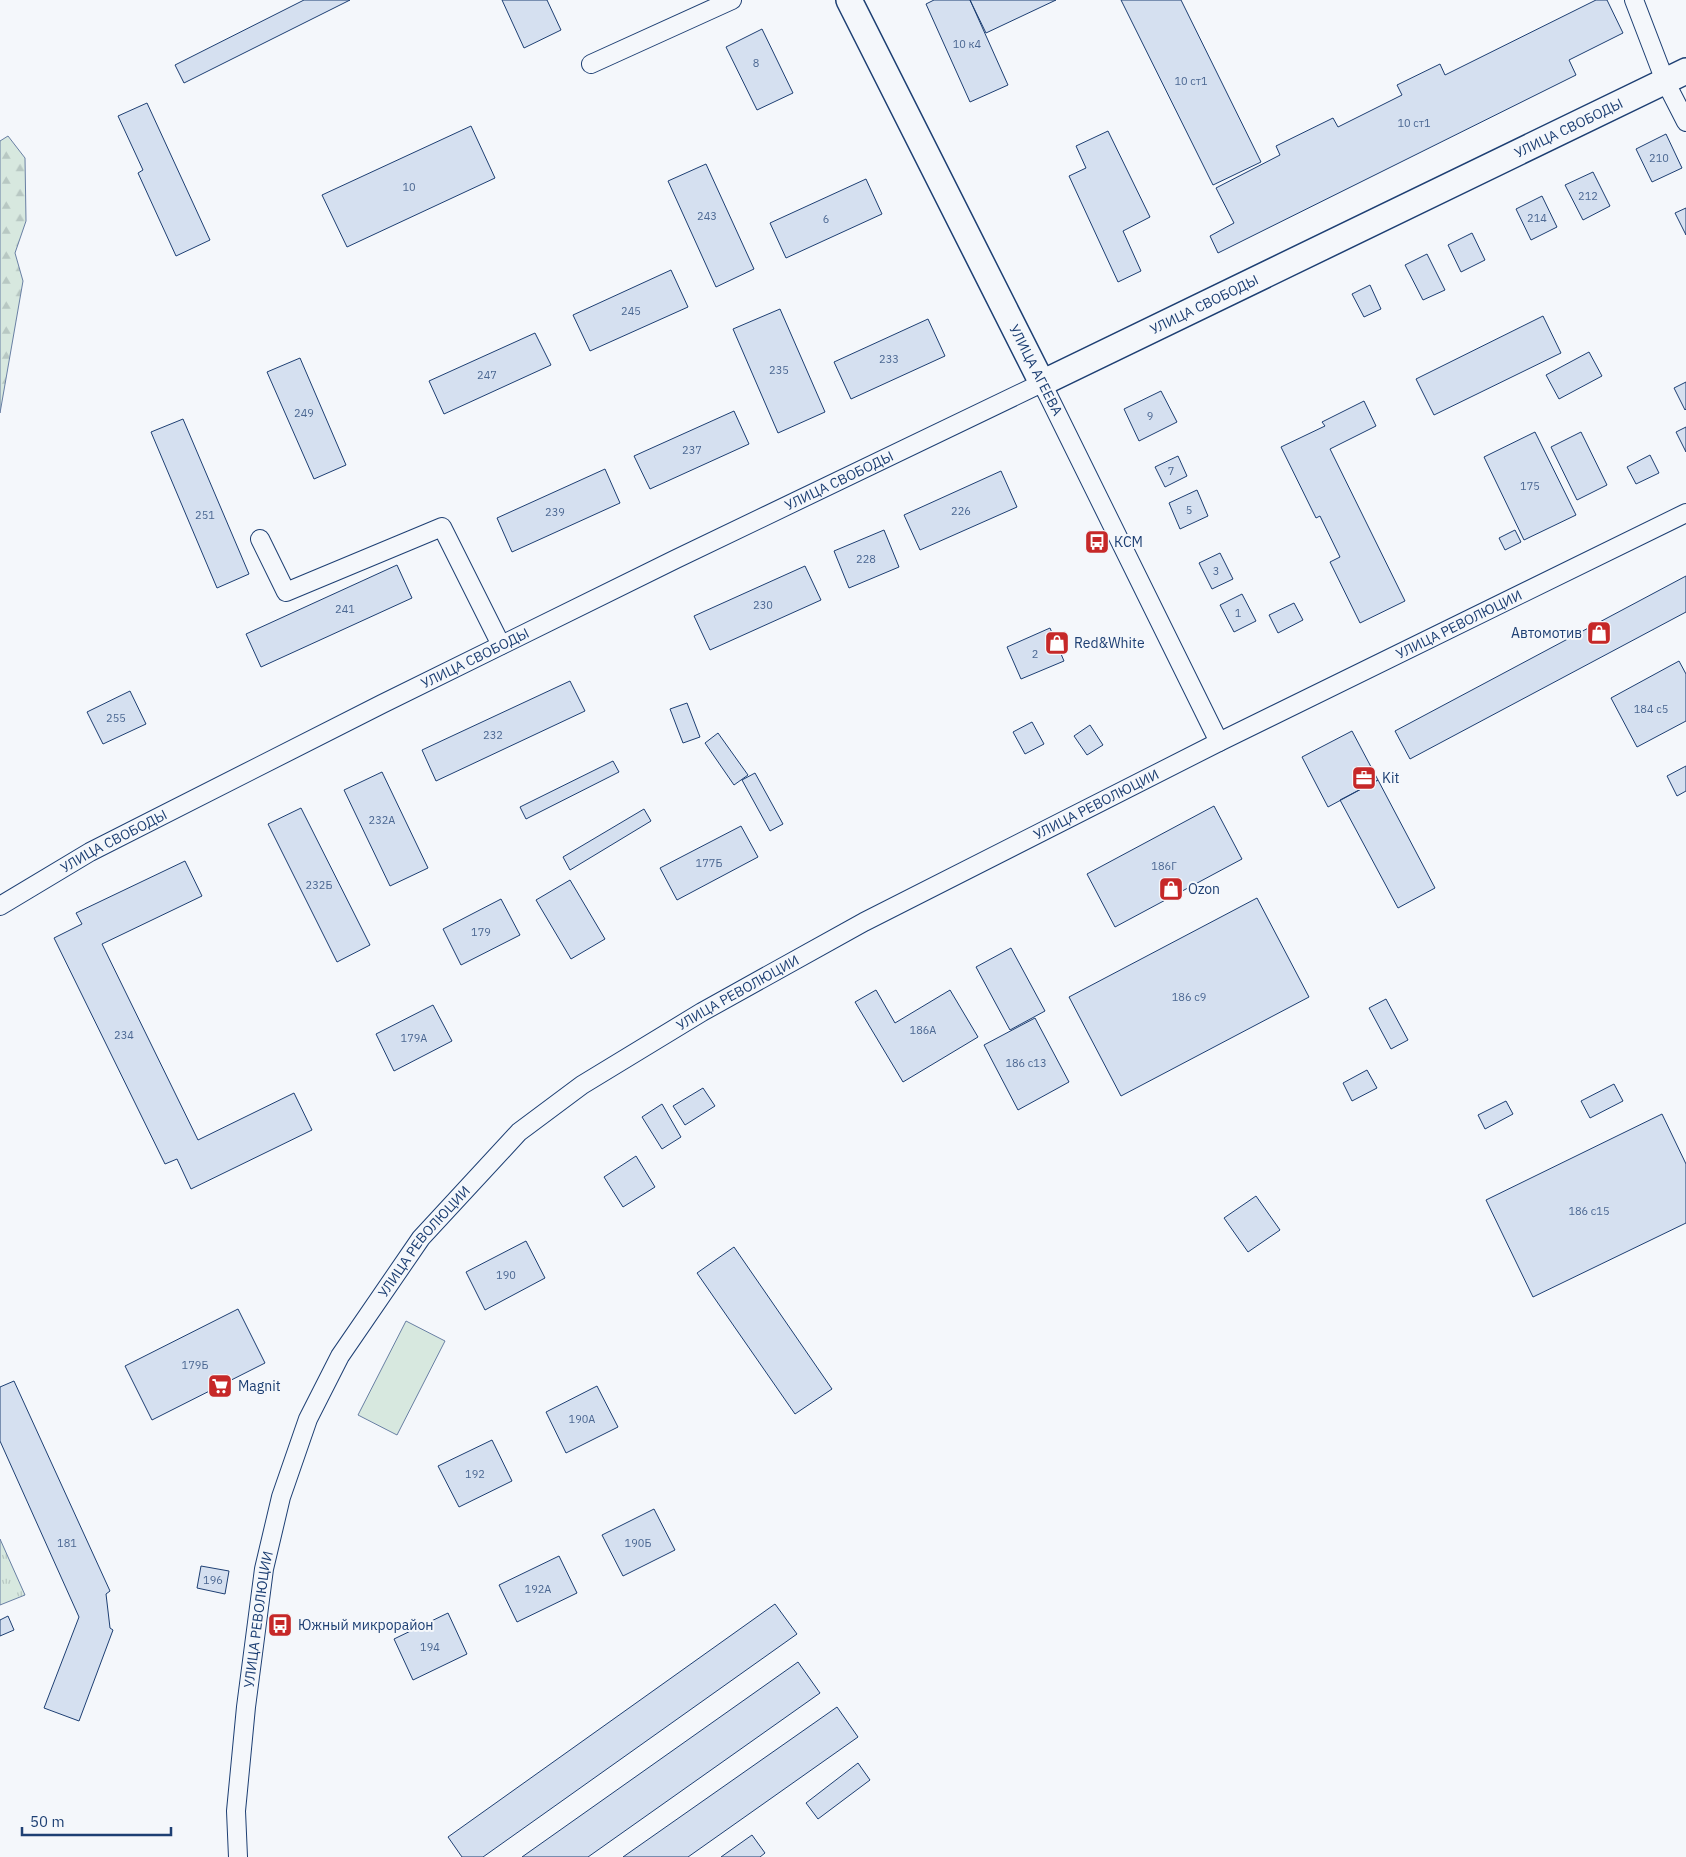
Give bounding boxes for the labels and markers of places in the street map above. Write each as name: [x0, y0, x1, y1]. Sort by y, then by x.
bus stop icon: КСМ: [1084, 529, 1110, 555]
place label: КСМ: [1114, 533, 1143, 551]
shop icon: Автомотив: [1586, 620, 1612, 646]
place label: Автомотив: [1511, 624, 1582, 642]
shop icon: Red&White: [1044, 630, 1070, 656]
place label: Red&White: [1074, 634, 1145, 652]
office icon: Kit: [1351, 765, 1377, 791]
place label: Kit: [1382, 769, 1399, 787]
shop icon: Ozon: [1158, 876, 1184, 902]
place label: Ozon: [1188, 880, 1220, 898]
supermarket icon: Magnit: [207, 1373, 233, 1399]
place label: Magnit: [238, 1377, 281, 1395]
bus stop icon: Южный микрорайон: [267, 1612, 293, 1638]
place label: Южный микрорайон: [298, 1616, 433, 1634]

